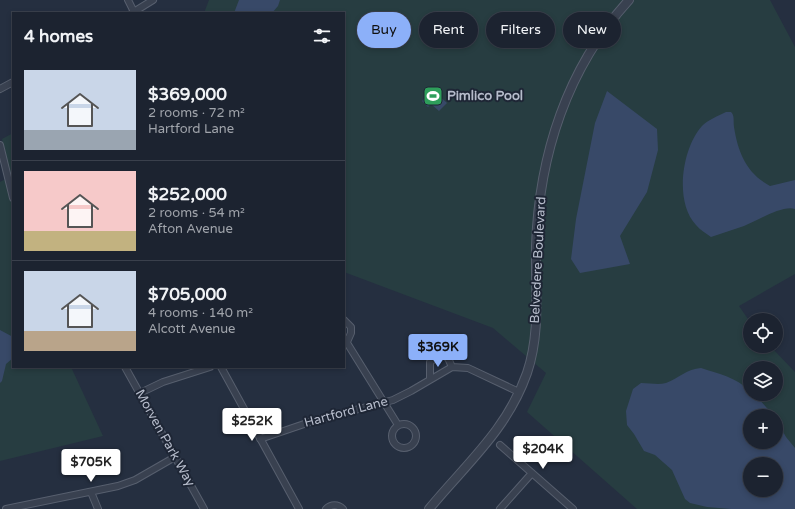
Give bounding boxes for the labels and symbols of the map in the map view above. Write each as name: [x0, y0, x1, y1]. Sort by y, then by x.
sports icon: Pimlico Pool: [422, 85, 444, 107]
place label: Pimlico Pool: [447, 88, 523, 104]
street label: Belvedere Boulevard: [527, 196, 549, 324]
pin: $369K: [410, 334, 466, 368]
street label: Morven Park Way: [132, 387, 198, 489]
street label: Hartford Lane: [302, 393, 390, 431]
pin: $252K: [224, 408, 280, 442]
pin: $204K: [515, 436, 571, 470]
pin: $705K: [63, 449, 119, 483]

